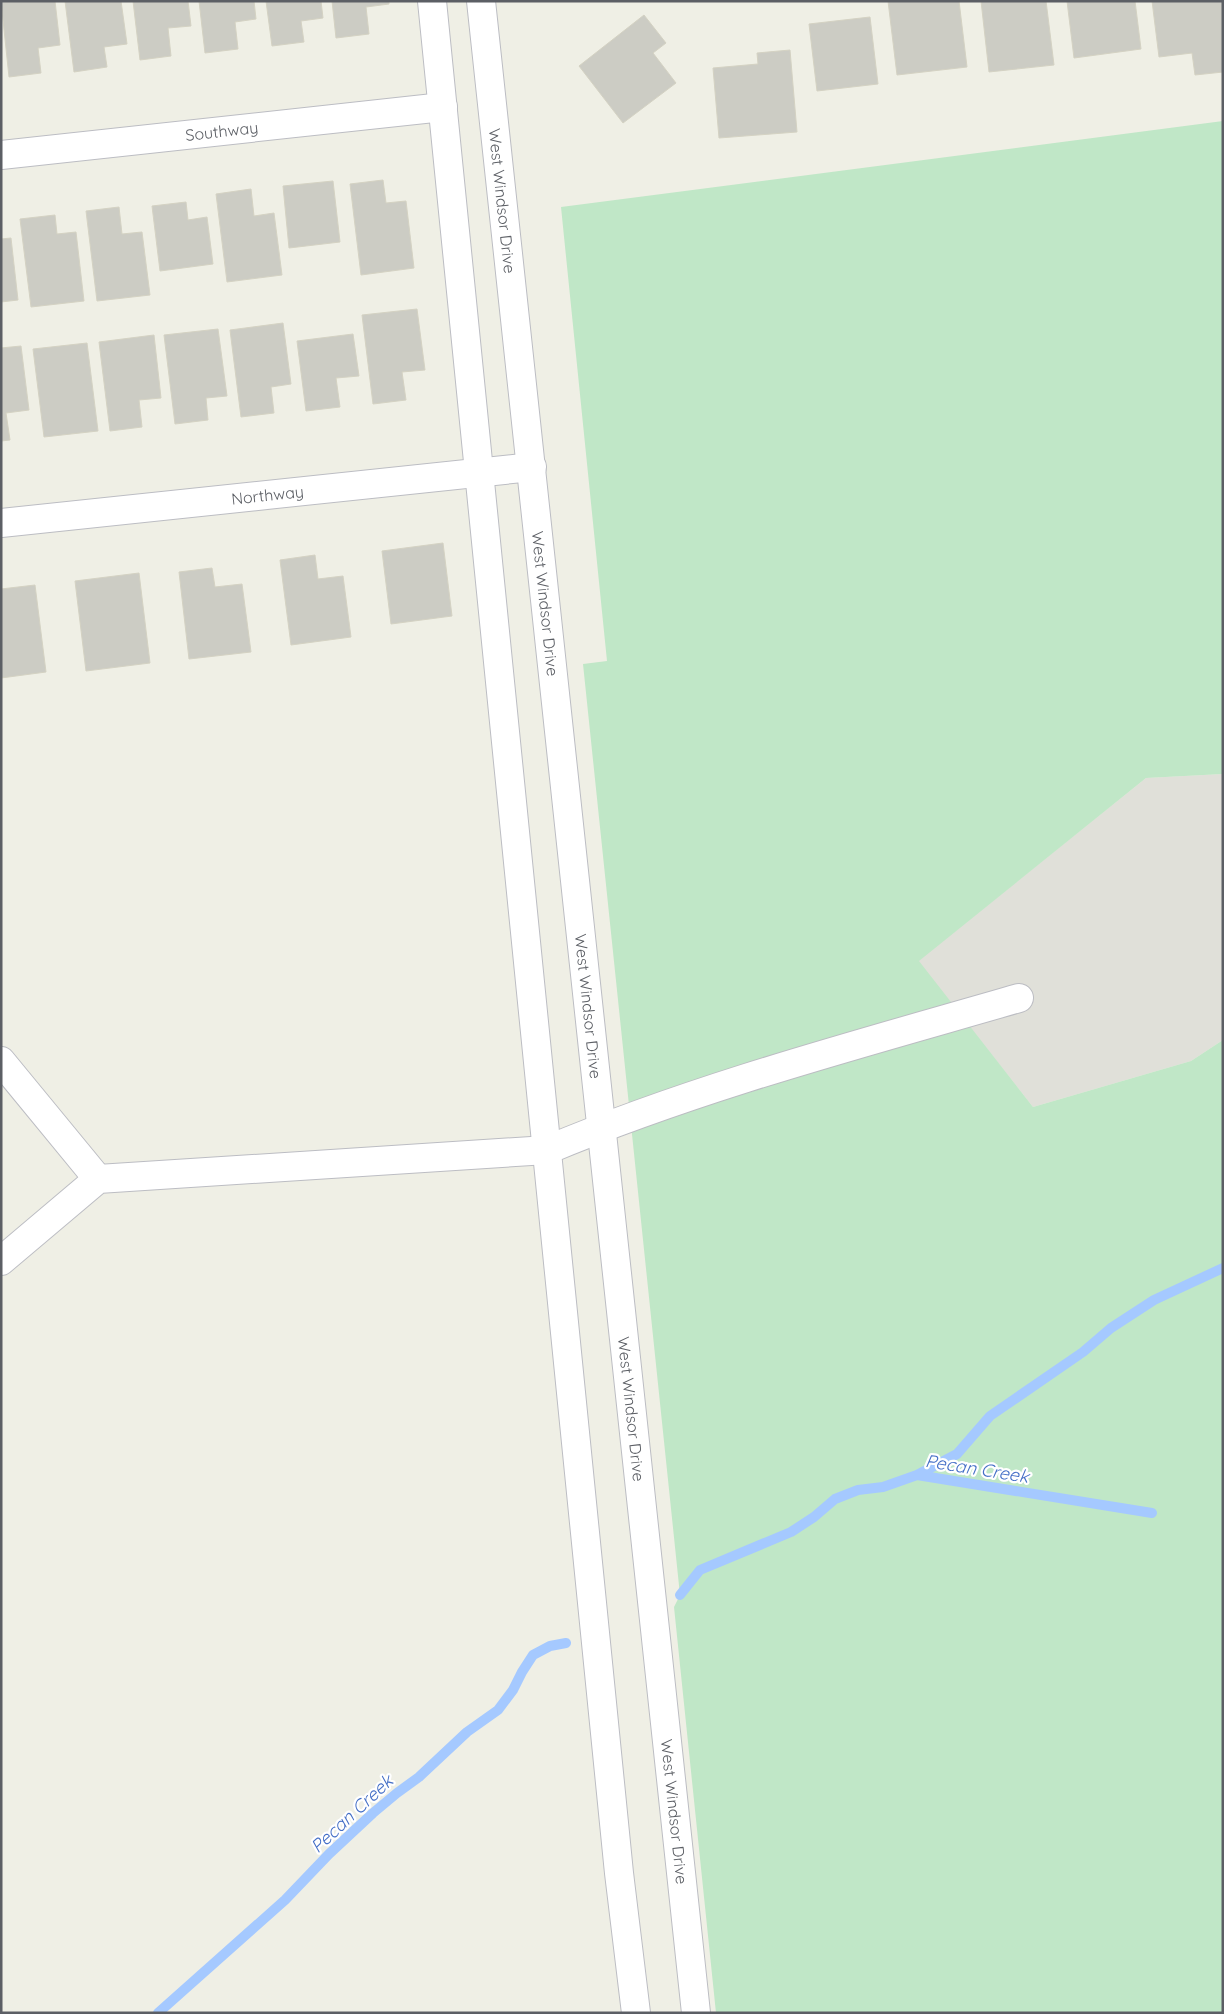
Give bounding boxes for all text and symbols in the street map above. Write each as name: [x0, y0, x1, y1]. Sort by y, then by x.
street label: Southway: [184, 117, 259, 145]
street label: West Windsor Drive: [485, 127, 520, 274]
street label: Northway: [230, 481, 305, 509]
street label: West Windsor Drive: [528, 530, 563, 677]
street label: West Windsor Drive: [571, 933, 606, 1080]
street label: West Windsor Drive: [614, 1335, 649, 1483]
water label: Pecan Creek: [924, 1449, 1032, 1488]
street label: West Windsor Drive: [657, 1738, 692, 1885]
water label: Pecan Creek: [306, 1769, 399, 1858]

